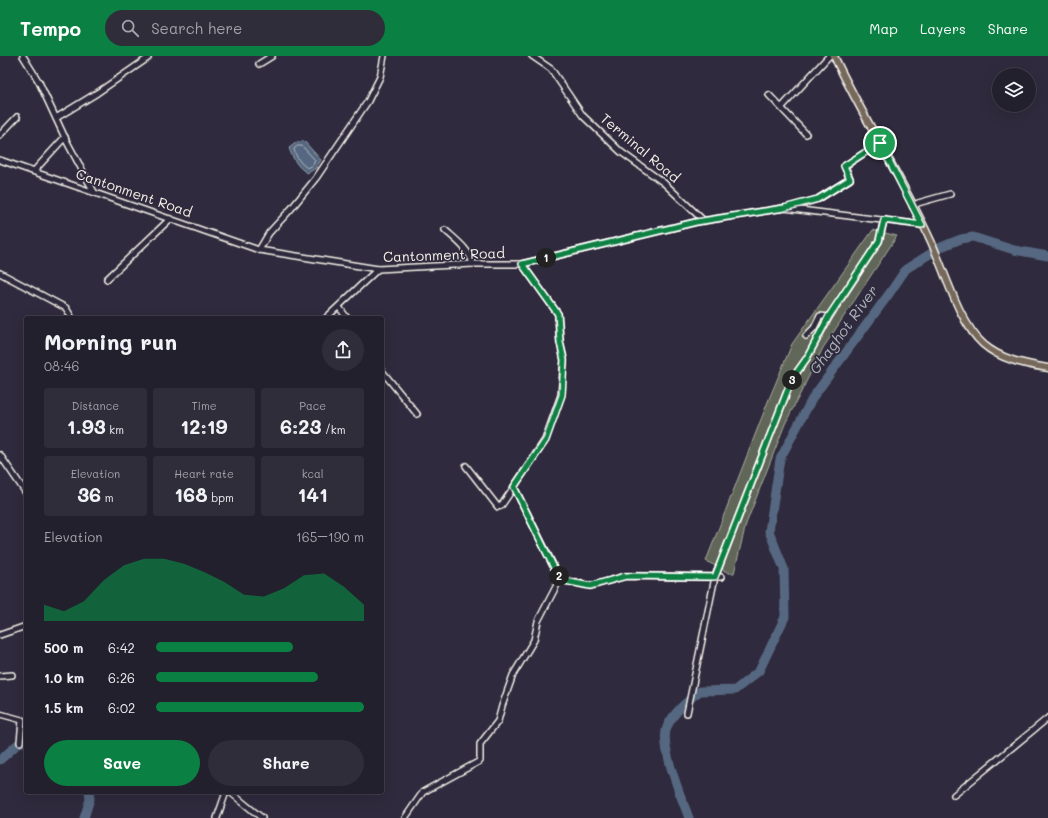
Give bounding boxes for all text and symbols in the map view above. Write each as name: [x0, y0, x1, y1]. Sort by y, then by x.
search box: [105, 10, 385, 46]
text: Tempo: [20, 16, 81, 41]
icon: search: [119, 17, 141, 39]
text: Search here: [151, 18, 242, 38]
text: Map: [869, 19, 898, 38]
text: Layers: [920, 19, 966, 38]
text: Share: [988, 19, 1028, 38]
map controls: [992, 68, 1036, 112]
button: layers: [992, 68, 1036, 112]
street label: Terminal Road: [597, 109, 684, 187]
pin: [863, 126, 897, 160]
icon: arrive: [869, 132, 891, 154]
street label: Cantonment Road: [73, 164, 195, 221]
street label: Cantonment Road: [383, 243, 505, 266]
pin: 1: [536, 248, 556, 268]
text: 1: [544, 250, 548, 265]
water label: Ghaghot River: [804, 281, 883, 378]
text: Morning run: [44, 327, 177, 356]
button: share: [322, 329, 364, 371]
text: 08:46: [44, 357, 79, 374]
pin: 3: [782, 370, 802, 390]
text: 3: [789, 372, 795, 387]
text: Distance: [72, 398, 119, 413]
text: Time: [191, 398, 217, 413]
text: Pace: [299, 398, 326, 413]
text: 1.93: [67, 413, 106, 439]
text: 12:19: [180, 413, 228, 439]
text: 6:23: [280, 413, 322, 439]
text: km: [106, 422, 124, 437]
text: /km: [322, 422, 345, 437]
text: Elevation: [71, 466, 120, 481]
text: Heart rate: [174, 466, 234, 481]
text: kcal: [302, 466, 324, 481]
text: 36: [77, 481, 101, 507]
text: 168: [174, 481, 208, 507]
text: 141: [297, 481, 328, 507]
text: m: [101, 490, 114, 505]
text: bpm: [208, 490, 234, 505]
text: Elevation: [44, 528, 102, 545]
text: 165–190 m: [296, 528, 364, 545]
pin: 2: [549, 566, 569, 586]
text: 2: [556, 568, 562, 583]
text: 500 m: [44, 639, 83, 656]
text: 6:42: [108, 639, 135, 656]
text: 1.0 km: [44, 669, 84, 686]
text: 6:26: [108, 669, 135, 686]
text: 1.5 km: [44, 699, 83, 716]
text: 6:02: [108, 699, 135, 716]
button: Save: [44, 740, 200, 786]
button: Share: [208, 740, 364, 786]

